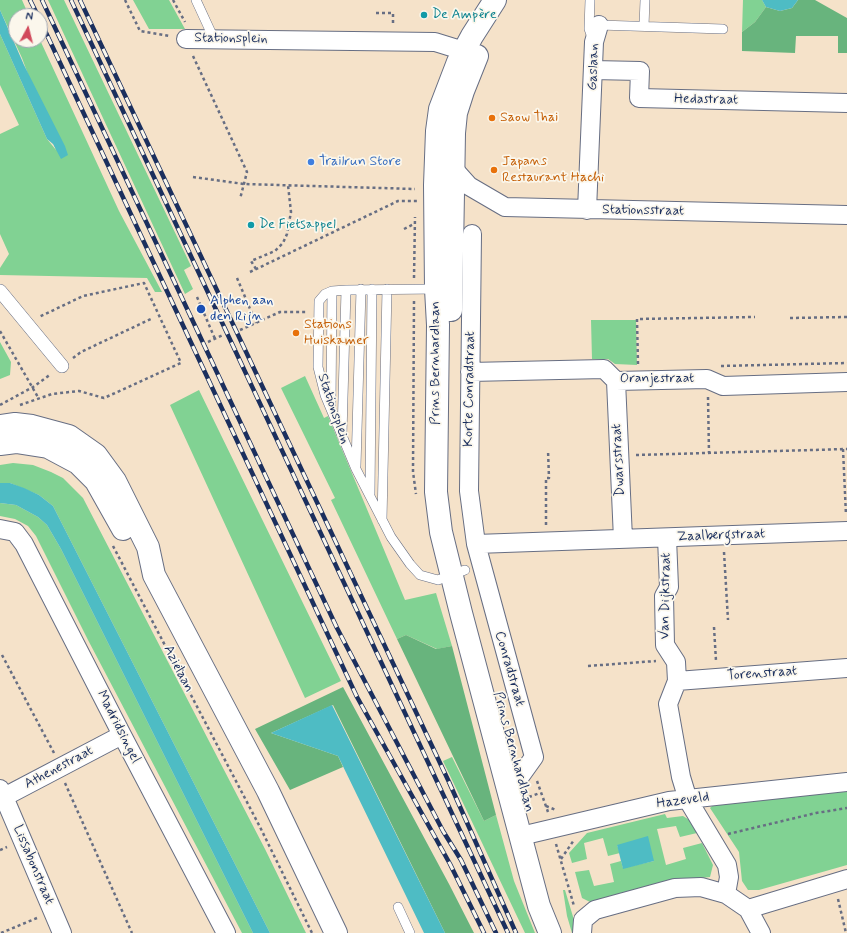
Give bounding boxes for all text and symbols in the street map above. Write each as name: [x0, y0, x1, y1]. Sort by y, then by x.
place label: De Ampère: [432, 7, 497, 23]
north arrow: [8, 8, 48, 48]
text: N: [25, 10, 34, 24]
marker: De Ampère: [419, 10, 429, 20]
street label: Stationsplein: [194, 30, 268, 48]
street label: Gaslaan: [585, 43, 603, 91]
street label: Hedastraat: [674, 91, 738, 109]
place label: Saow Thai: [500, 110, 558, 126]
marker: Saow Thai: [487, 113, 497, 123]
place label: Trailrun Store: [319, 154, 401, 170]
place label: Japans Restaurant Hachi: [502, 154, 604, 186]
marker: Trailrun Store: [306, 157, 316, 167]
marker: Japans Restaurant Hachi: [489, 165, 499, 175]
street label: Stationsstraat: [602, 202, 684, 220]
place label: De Fietsappel: [259, 217, 336, 233]
marker: De Fietsappel: [246, 220, 256, 230]
place label: Alphen aan den Rijn: [210, 293, 273, 326]
street label: Prins Bernhardlaan: [428, 301, 444, 425]
marker: Alphen aan den Rijn: [195, 303, 207, 315]
place label: Stations Huiskamer: [304, 317, 369, 350]
marker: Stations Huiskamer: [291, 328, 301, 338]
street label: Korte Conradstraat: [461, 331, 479, 447]
street label: Oranjestraat: [620, 371, 694, 387]
street label: Stationsplein: [313, 372, 353, 446]
street label: Dwarsstraat: [609, 423, 629, 497]
street label: Zaalbergstraat: [677, 526, 765, 546]
street label: Van Dijkstraat: [657, 552, 675, 640]
street label: Conradstraat: [490, 629, 528, 709]
street label: Aziëlaan: [159, 643, 197, 695]
street label: Torenstraat: [726, 663, 798, 685]
street label: Madridsingel: [92, 688, 144, 766]
street label: Prins Bernhardlaan: [489, 690, 537, 814]
street label: Athenestraat: [22, 743, 96, 793]
street label: Hazeveld: [655, 789, 711, 813]
street label: Lissabonstraat: [9, 823, 57, 907]

